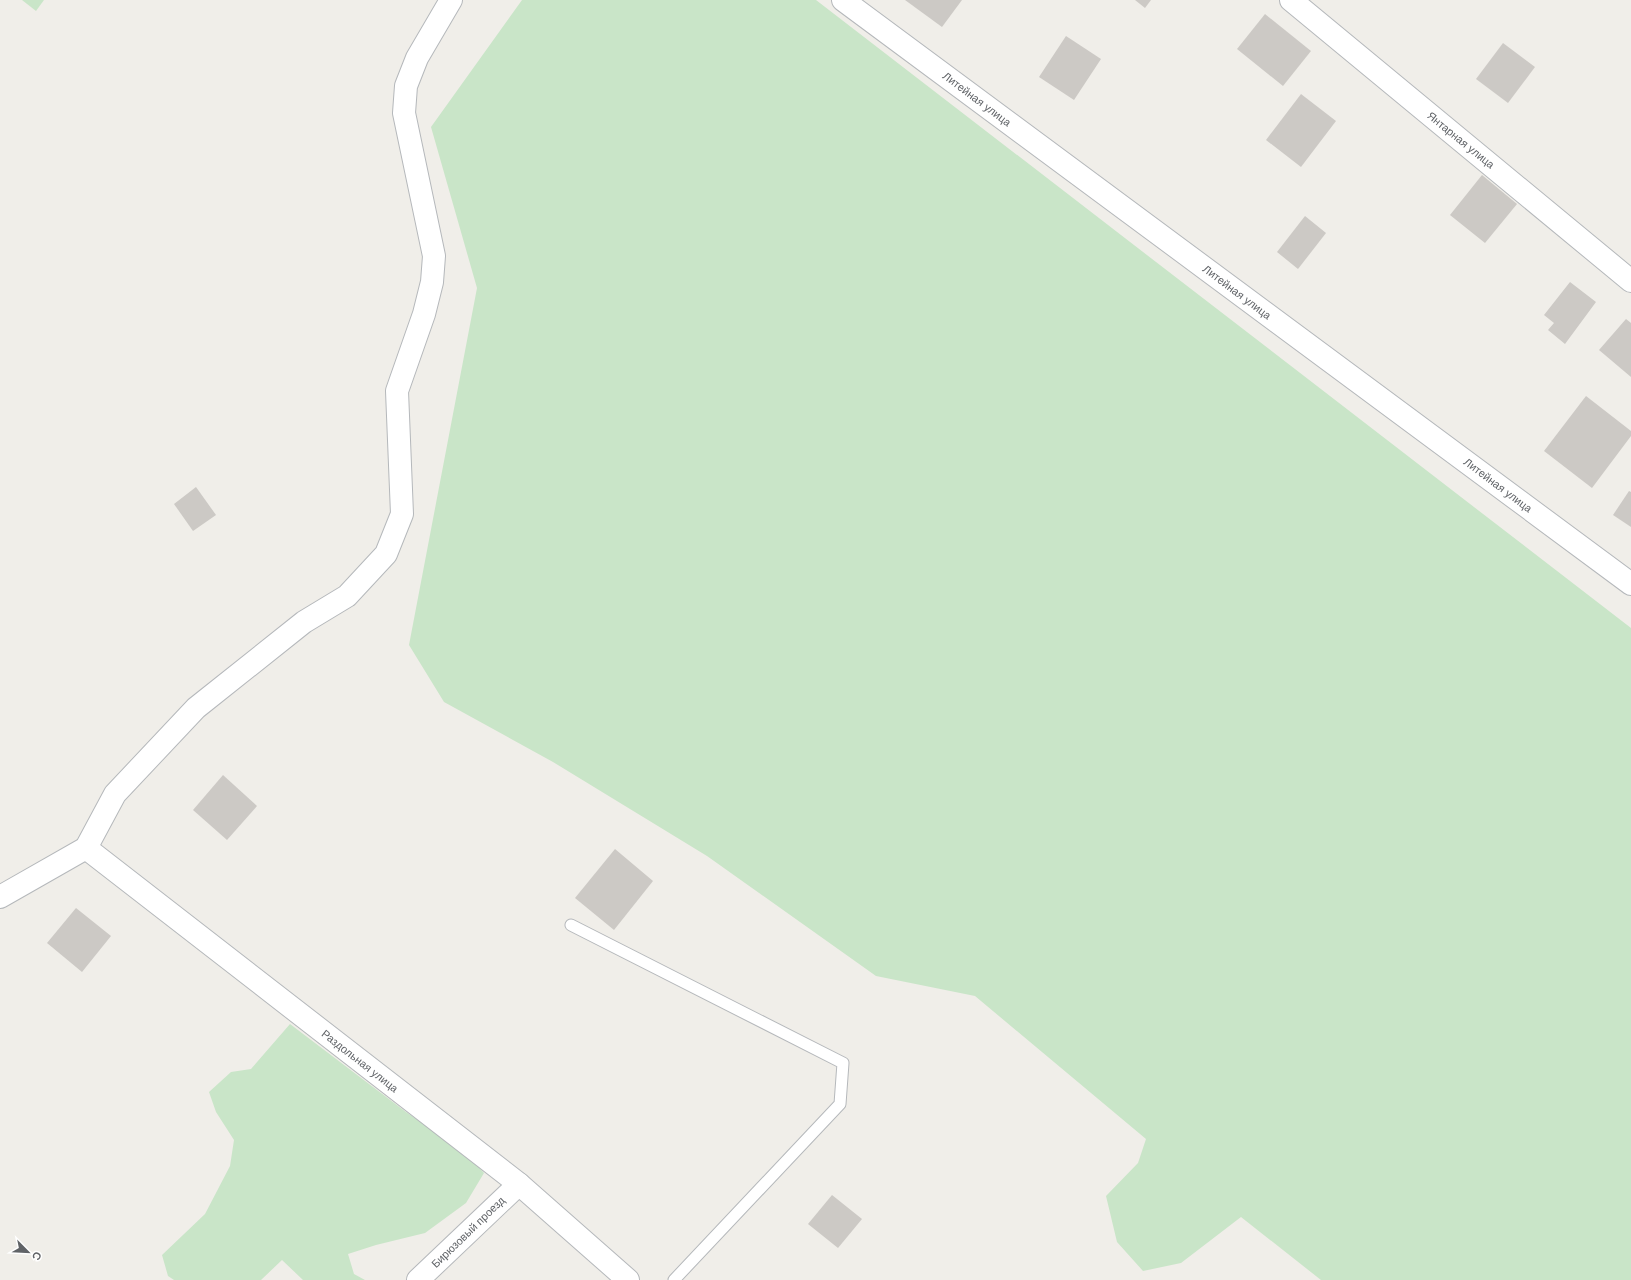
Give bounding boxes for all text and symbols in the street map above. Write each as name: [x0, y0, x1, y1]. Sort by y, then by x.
street label: Литейная улица: [941, 70, 1014, 129]
street label: Янтарная улица: [1425, 109, 1498, 171]
street label: Литейная улица: [1201, 263, 1274, 322]
street label: Литейная улица: [1462, 456, 1535, 515]
street label: Раздольная улица: [319, 1027, 401, 1095]
street label: Бирюзовый проезд: [429, 1194, 507, 1270]
north arrow: [8, 1232, 48, 1272]
text: С: [30, 1250, 44, 1262]

